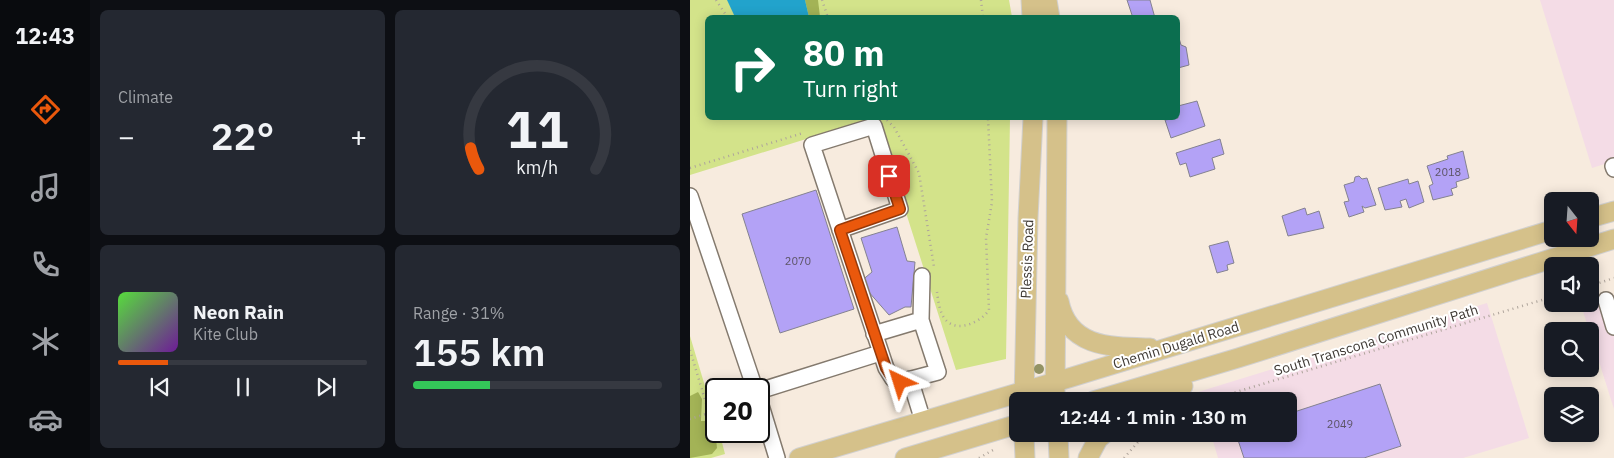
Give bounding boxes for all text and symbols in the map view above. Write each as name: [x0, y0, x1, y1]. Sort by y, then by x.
text: 12:43: [15, 21, 75, 50]
text: 80 m: [803, 30, 885, 76]
icon: right: [720, 35, 785, 100]
text: Turn right: [803, 74, 898, 103]
text: Climate: [118, 87, 173, 107]
icon: directions: [28, 92, 63, 127]
text: 11: [506, 95, 569, 162]
text: 22°: [211, 111, 274, 160]
text: −: [118, 118, 135, 155]
text: +: [350, 118, 367, 155]
pin: [868, 155, 910, 197]
text: km/h: [517, 156, 559, 179]
icon: arrive: [875, 162, 903, 190]
house number: 2018: [1435, 165, 1461, 179]
icon: music: [28, 170, 63, 205]
north arrow: [1544, 192, 1599, 248]
map controls: [1544, 192, 1599, 442]
street label: Plessis Road: [1017, 219, 1037, 299]
icon: phone: [28, 247, 63, 282]
house number: 2070: [785, 254, 811, 268]
button: sound: [1544, 257, 1599, 312]
text: Neon Rain: [193, 300, 284, 324]
street label: South Transcona Community Path: [1272, 300, 1480, 380]
text: Range · 31%: [413, 303, 505, 323]
street label: Chemin Dugald Road: [1111, 317, 1241, 373]
button: search: [1544, 322, 1599, 377]
icon: climate: [28, 324, 63, 359]
text: Kite Club: [193, 324, 258, 344]
text: 155 km: [413, 327, 545, 376]
position arrow: [873, 355, 925, 407]
icon: previous: [146, 373, 174, 401]
icon: pause: [229, 373, 257, 401]
icon: next: [312, 373, 340, 401]
speed limit sign: 20: [705, 378, 770, 443]
button: layers: [1544, 387, 1599, 442]
icon: car: [28, 402, 63, 437]
text: 12:44 · 1 min · 130 m: [1059, 405, 1247, 429]
house number: 2049: [1327, 417, 1353, 431]

